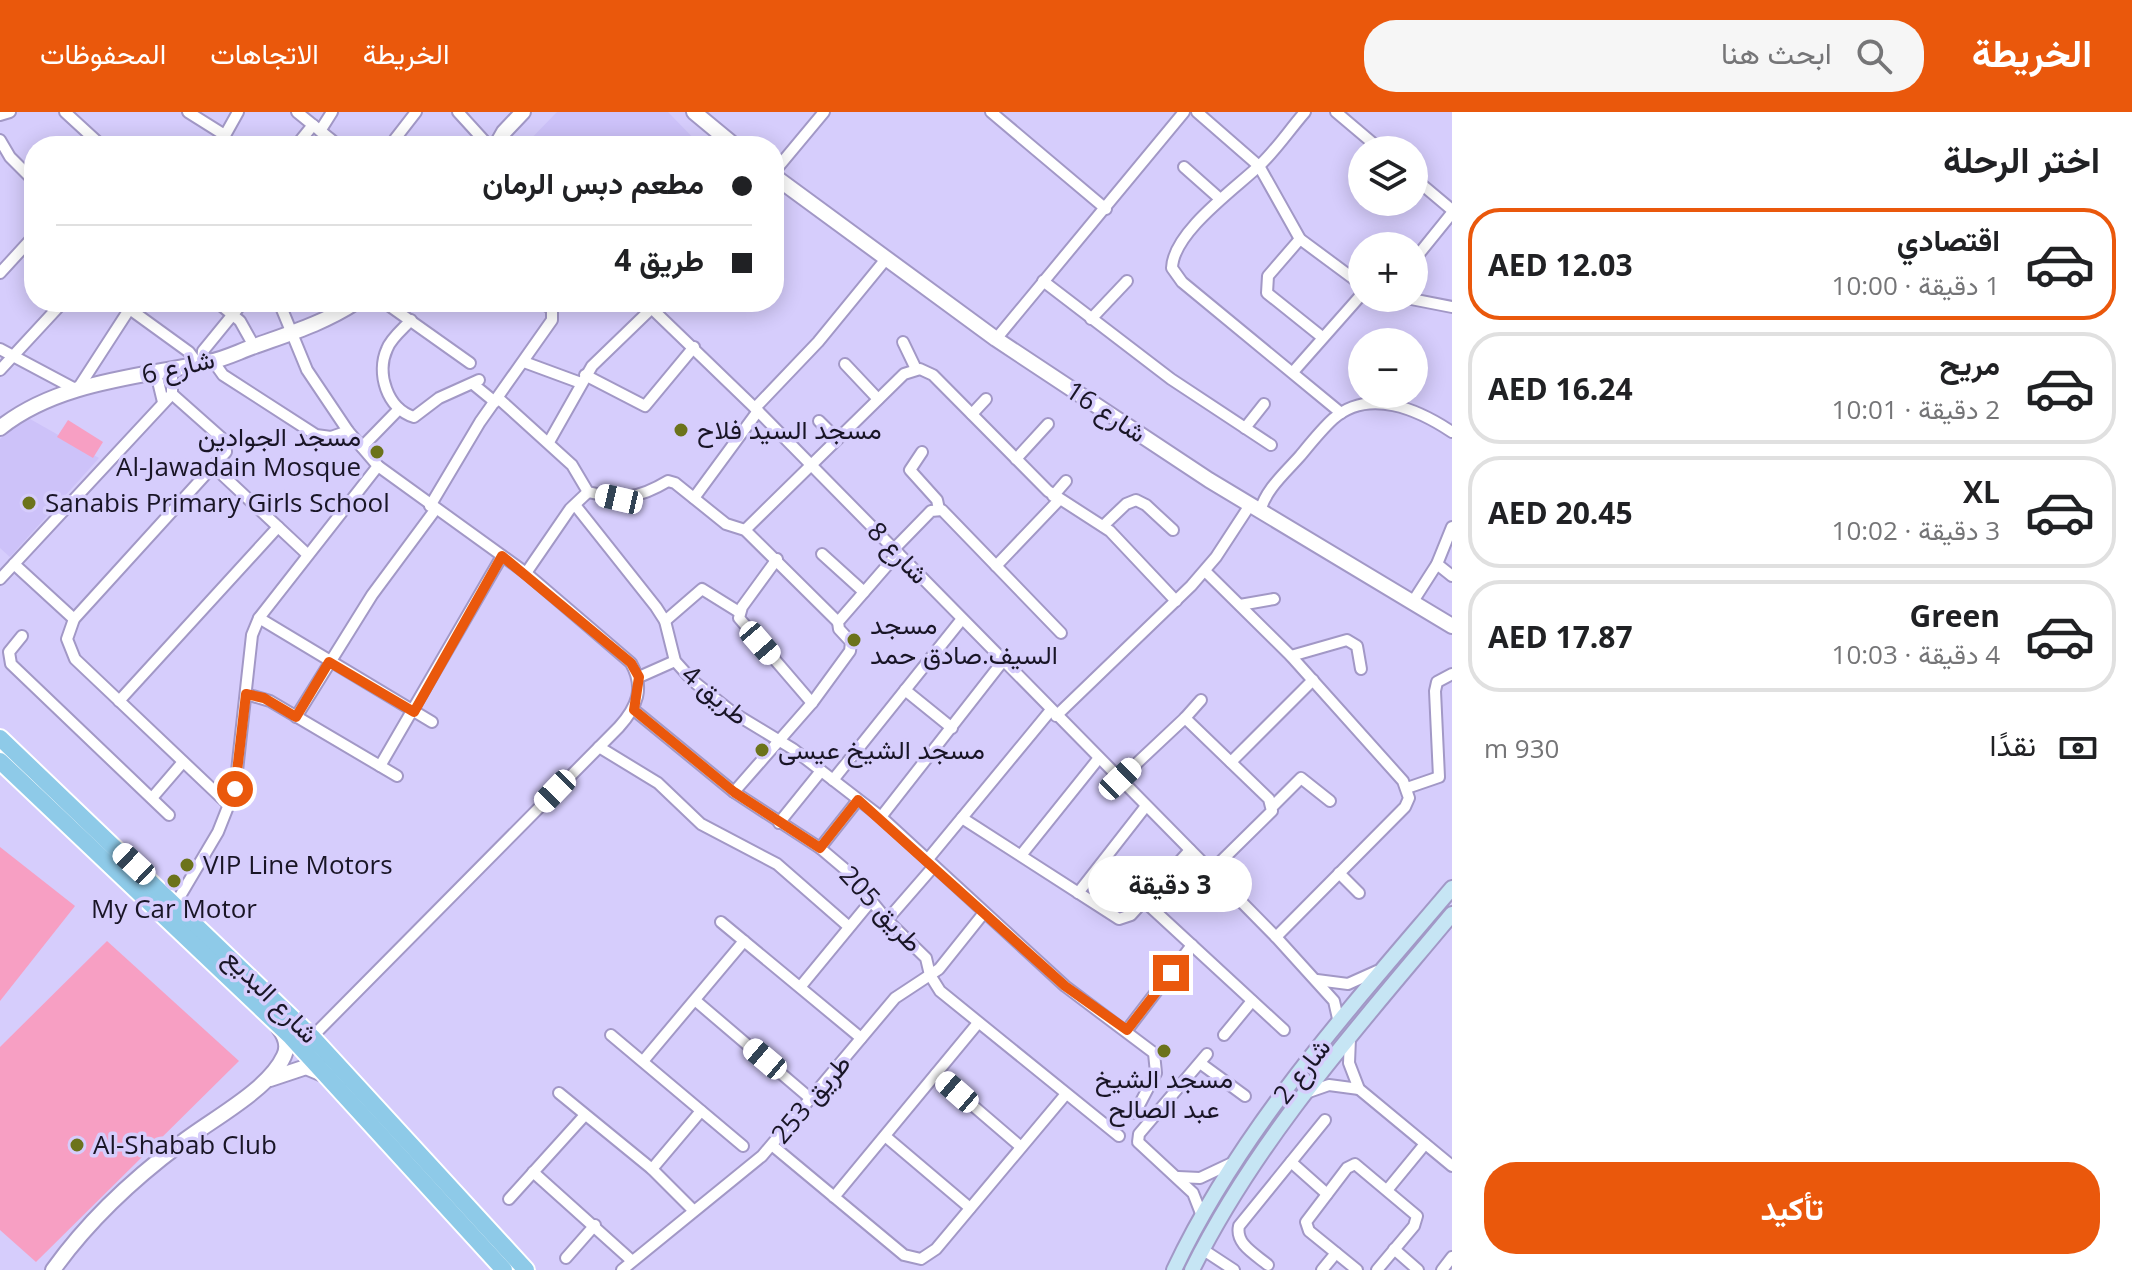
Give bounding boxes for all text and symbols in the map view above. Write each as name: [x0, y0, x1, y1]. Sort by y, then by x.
search box: [1364, 20, 1924, 92]
text: الخريطة: [1972, 26, 2092, 78]
text: ابحث هنا: [1721, 32, 1832, 73]
text: المحفوظات: [40, 34, 166, 72]
text: الاتجاهات: [210, 34, 319, 72]
text: الخريطة: [363, 34, 449, 72]
icon: search: [1852, 34, 1896, 78]
text: اختر الرحلة: [1943, 135, 2100, 184]
map controls: [1348, 136, 1428, 408]
button: layers: [1348, 136, 1428, 216]
text: مطعم دبس الرمان: [482, 162, 704, 203]
text: اقتصادي: [1897, 219, 2000, 260]
icon: car: [2024, 228, 2096, 300]
button: +: [1348, 232, 1428, 312]
text: طريق 4: [614, 239, 704, 280]
text: AED 12.03: [1488, 244, 1633, 285]
text: 1 دقيقة · 10:00: [1832, 267, 2000, 303]
button: −: [1348, 328, 1428, 408]
street label: شارع 6: [138, 340, 218, 393]
text: مريح: [1940, 343, 2000, 384]
icon: car: [2024, 352, 2096, 424]
text: AED 16.24: [1488, 368, 1633, 409]
street label: شارع 16: [1059, 372, 1154, 451]
text: 2 دقيقة · 10:01: [1832, 391, 2000, 427]
place label: مسجد السيد فلاح: [697, 411, 882, 448]
place label: مسجد الجوادين Al-Jawadain Mosque: [116, 418, 361, 484]
marker: مسجد السيد فلاح: [672, 421, 690, 439]
marker: مسجد الجوادين Al-Jawadain Mosque: [368, 443, 386, 461]
text: XL: [1963, 471, 2000, 512]
icon: car: [2024, 476, 2096, 548]
car: [593, 482, 645, 516]
place label: Sanabis Primary Girls School: [45, 484, 390, 520]
text: AED 20.45: [1488, 492, 1633, 533]
marker: Sanabis Primary Girls School: [20, 494, 38, 512]
text: 3 دقيقة · 10:02: [1832, 512, 2000, 548]
street label: شارع 8: [859, 513, 937, 592]
text: Green: [1909, 595, 2000, 636]
icon: car: [2024, 600, 2096, 672]
place label: مسجد السيف.صادق حمد: [870, 606, 1058, 672]
text: AED 17.87: [1488, 616, 1633, 657]
car: [735, 617, 785, 669]
marker: مسجد السيف.صادق حمد: [845, 631, 863, 649]
text: 4 دقيقة · 10:03: [1832, 636, 2000, 672]
street label: طريق 4: [675, 656, 757, 733]
text: نقدًا: [1990, 724, 2036, 765]
icon: cash: [2056, 726, 2100, 770]
text: 930 m: [1484, 730, 1559, 766]
place label: مسجد الشيخ عيسى: [778, 731, 985, 768]
marker: مسجد الشيخ عيسى: [753, 741, 771, 759]
car: [1094, 754, 1146, 804]
car: [530, 765, 580, 817]
route start: [217, 771, 253, 807]
car: [108, 839, 160, 889]
place label: VIP Line Motors: [203, 846, 393, 882]
marker: VIP Line Motors: [178, 856, 196, 874]
street label: طريق 205: [832, 857, 931, 960]
callout: 3 دقيقة: [1089, 857, 1253, 913]
text: 3 دقيقة: [1129, 866, 1211, 902]
marker: My Car Motor: [165, 872, 183, 890]
place label: My Car Motor: [91, 890, 257, 926]
street label: شارع البديع: [216, 940, 327, 1051]
route end: [1153, 955, 1189, 991]
street label: شارع 2: [1264, 1030, 1339, 1111]
car: [739, 1034, 791, 1084]
marker: مسجد الشيخ عبد الصالح: [1155, 1042, 1173, 1060]
street label: طريق 253: [762, 1046, 858, 1151]
place label: مسجد الشيخ عبد الصالح: [1095, 1060, 1233, 1127]
car: [931, 1067, 983, 1117]
place label: Al-Shabab Club: [93, 1126, 277, 1162]
marker: Al-Shabab Club: [68, 1136, 86, 1154]
button: تأكيد: [1484, 1162, 2100, 1254]

